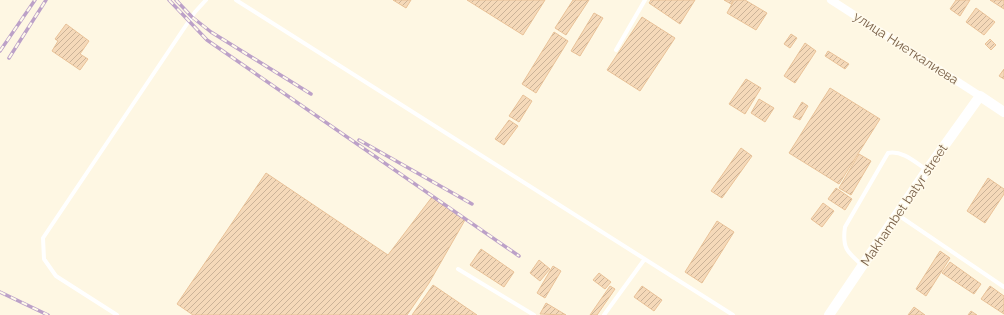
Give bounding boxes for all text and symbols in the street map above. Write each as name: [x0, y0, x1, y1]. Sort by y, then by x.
street label: улица Ниеткалиева: [851, 9, 961, 87]
street label: Makhambet batyr street: [858, 141, 951, 269]

